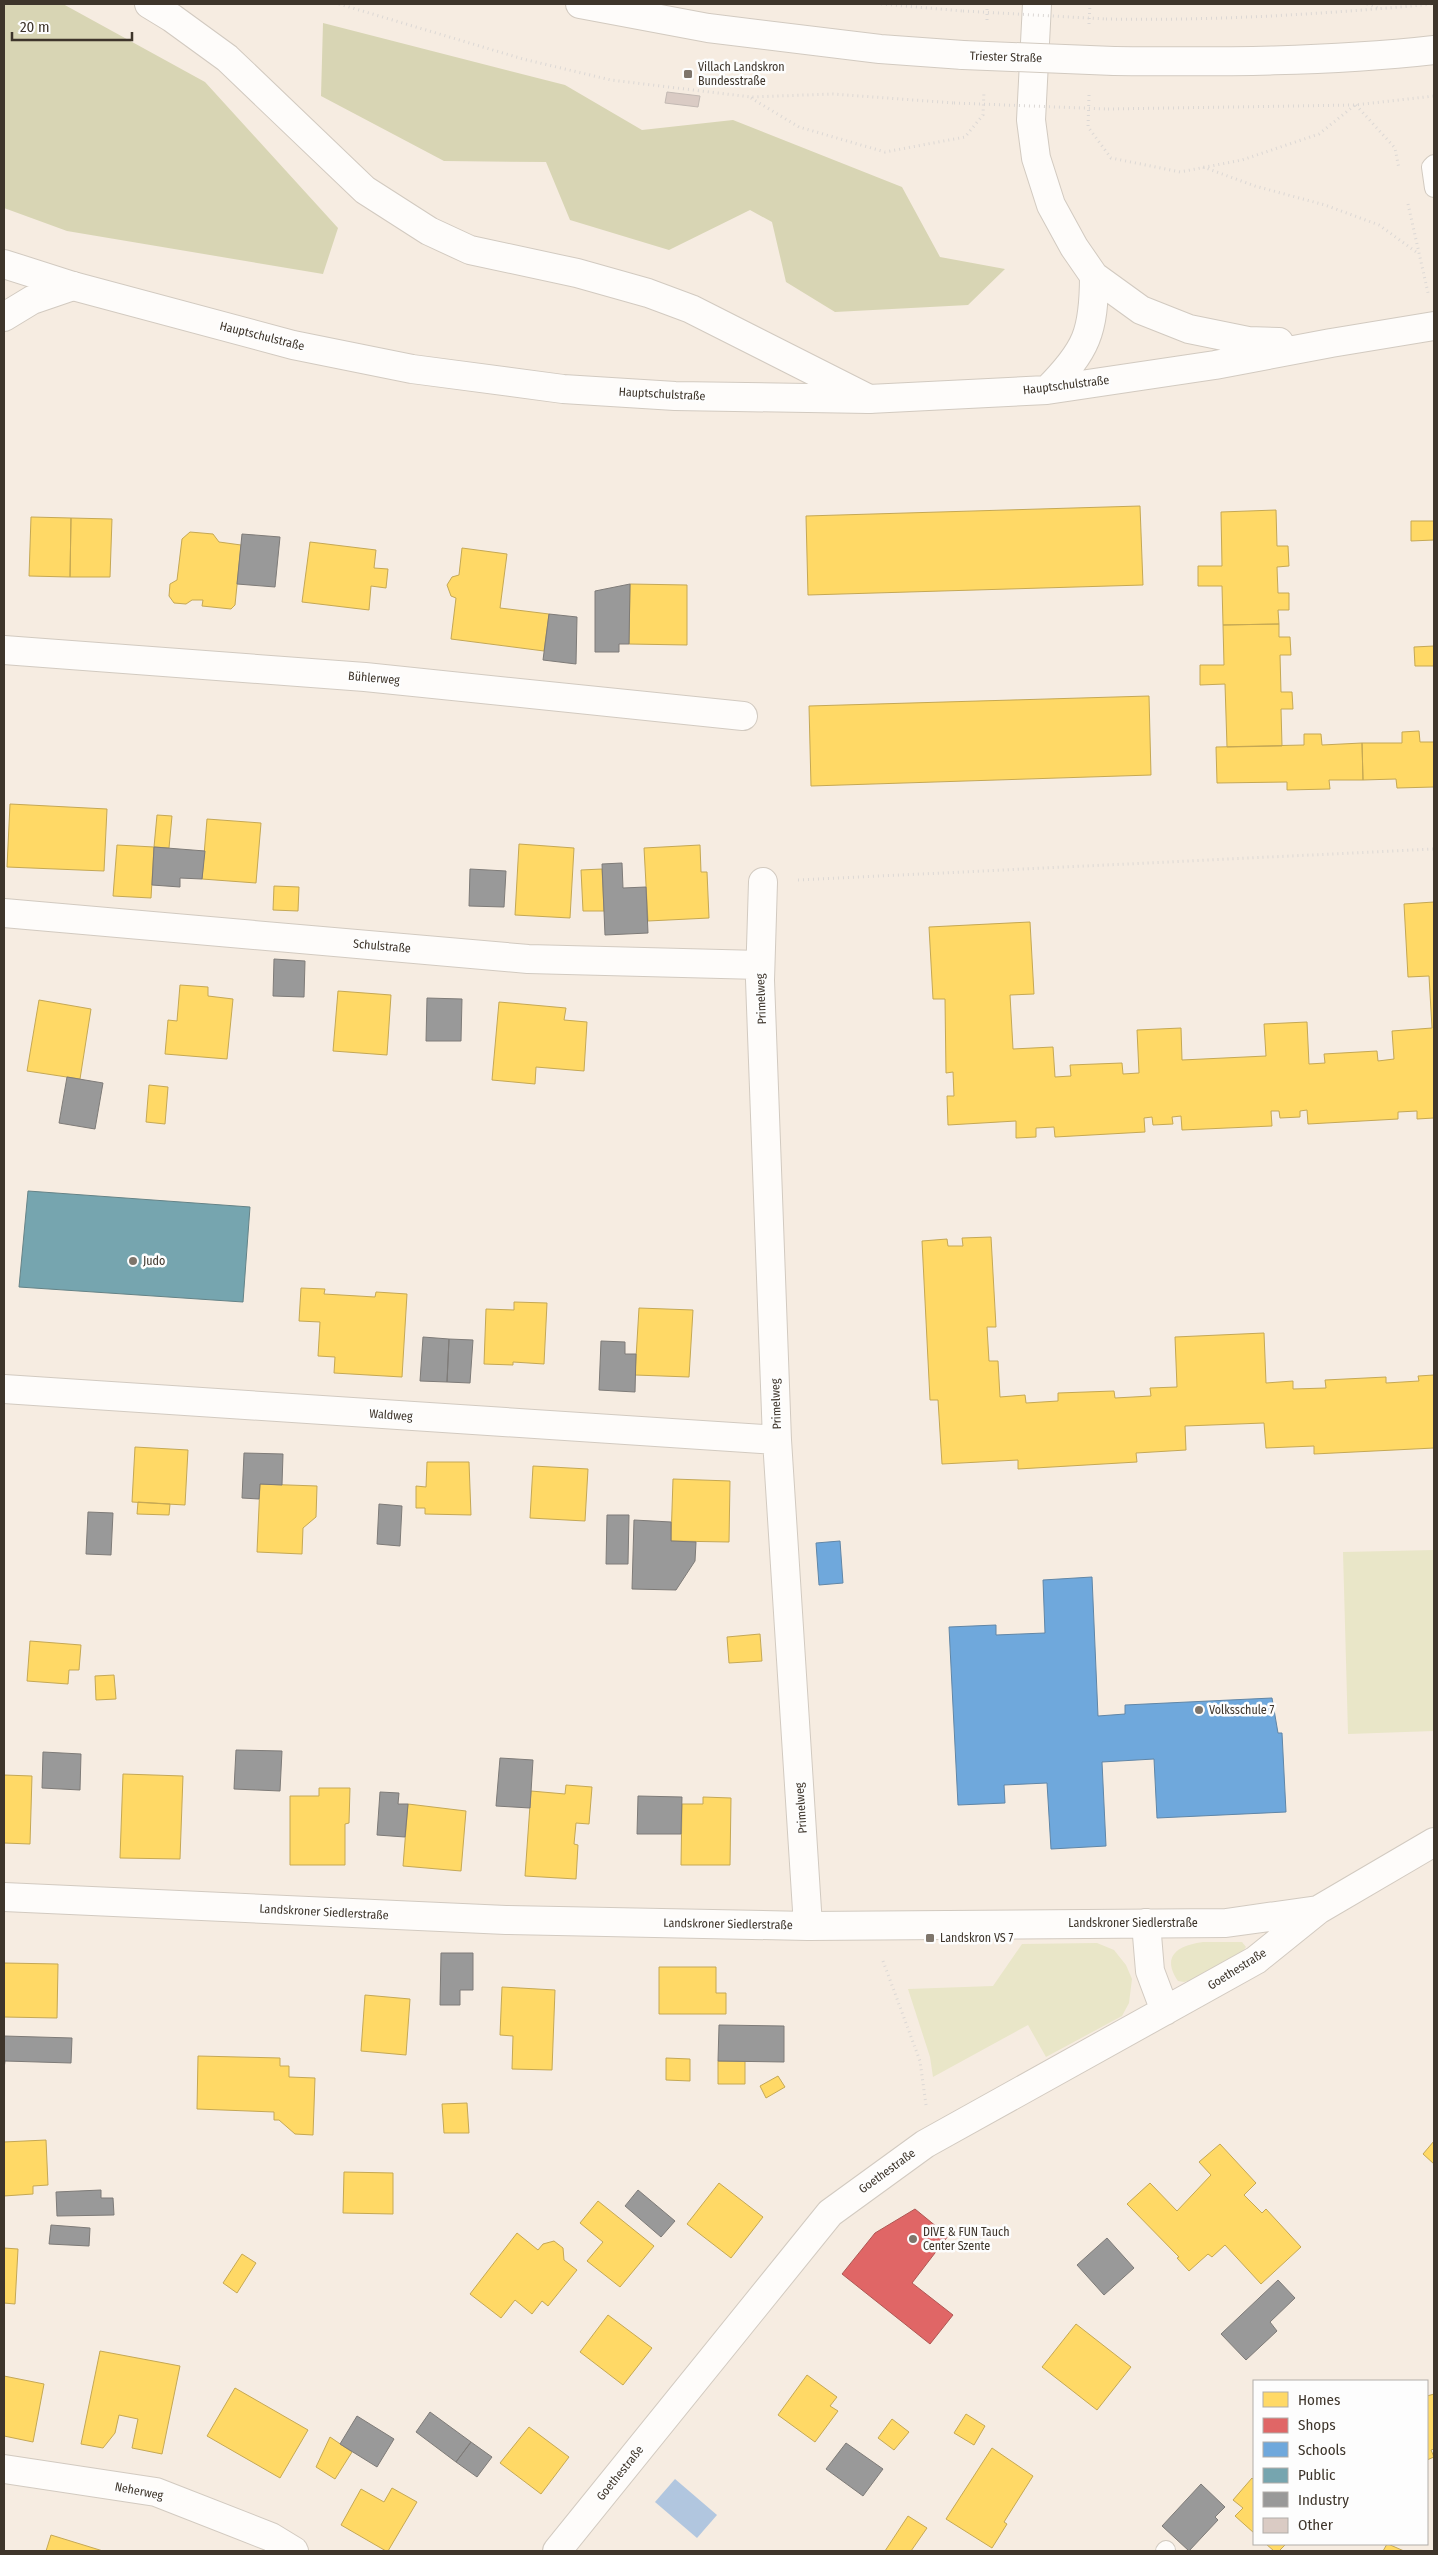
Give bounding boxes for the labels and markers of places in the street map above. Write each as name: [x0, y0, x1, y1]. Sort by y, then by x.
place label: Villach Landskron Bundesstraße: [698, 60, 785, 88]
marker: Villach Landskron Bundesstraße: [682, 68, 694, 80]
place label: Judo: [143, 1254, 165, 1268]
marker: Judo: [127, 1255, 139, 1267]
place label: Volksschule 7: [1209, 1703, 1275, 1717]
marker: Volksschule 7: [1193, 1704, 1205, 1716]
place label: Landskron VS 7: [940, 1931, 1014, 1945]
marker: Landskron VS 7: [924, 1932, 936, 1944]
place label: DIVE & FUN Tauch Center Szente: [923, 2225, 1009, 2253]
marker: DIVE & FUN Tauch Center Szente: [907, 2233, 919, 2245]

